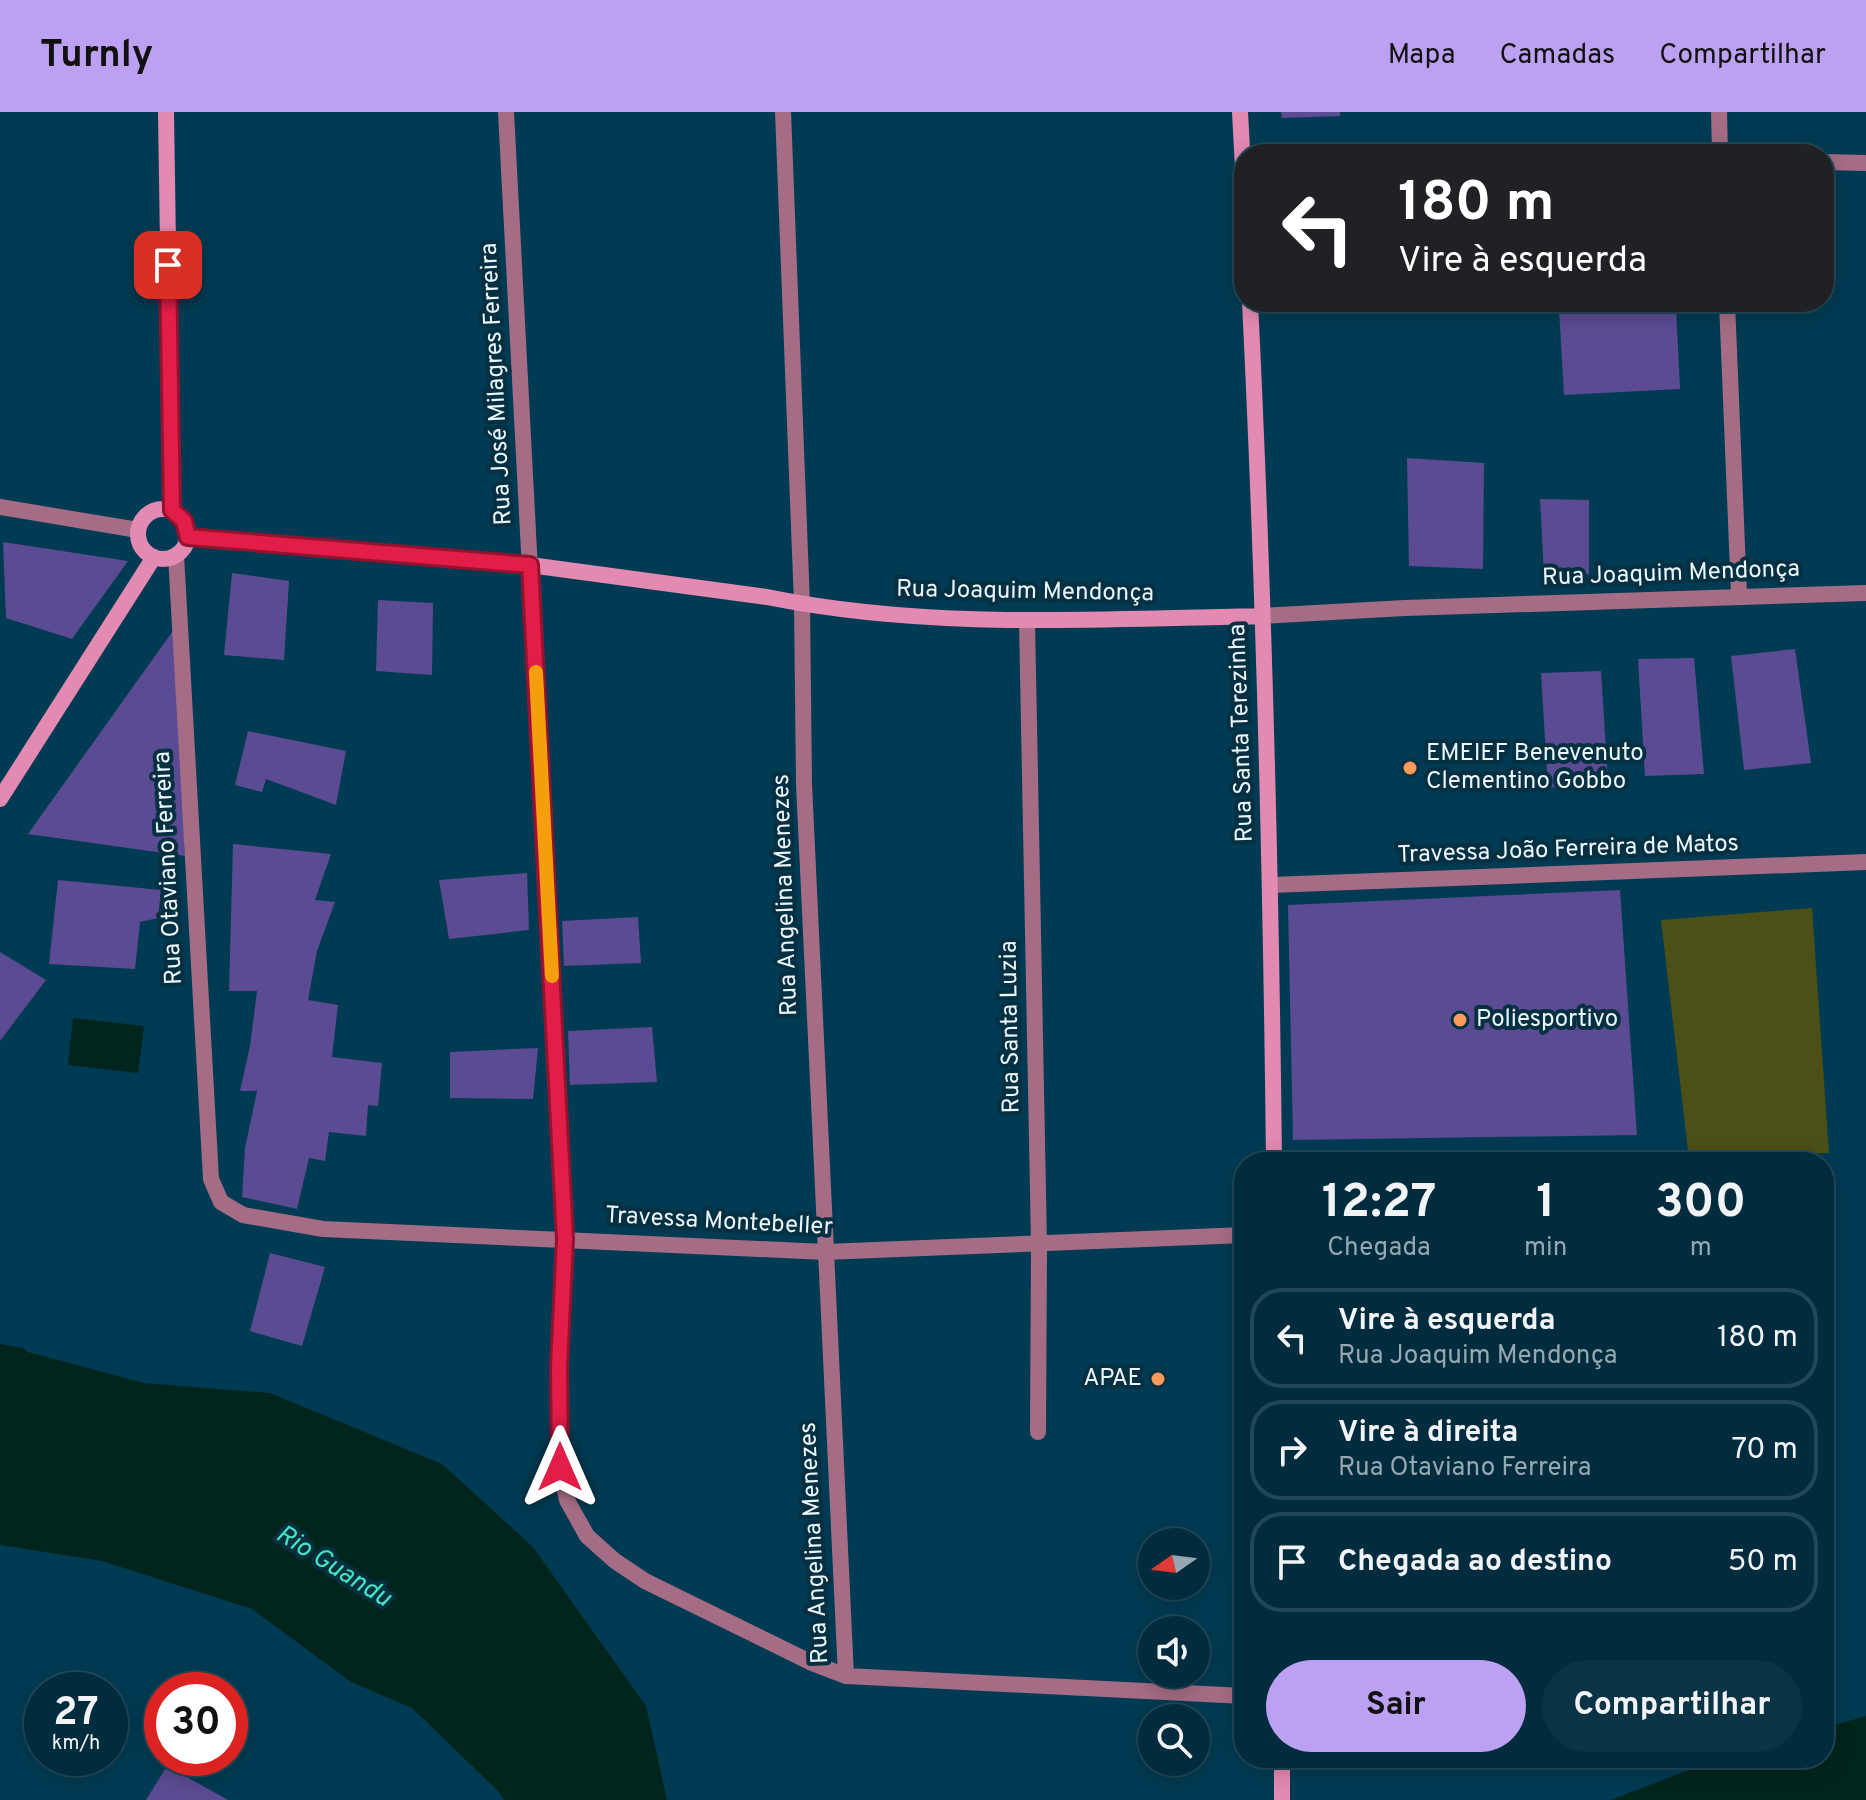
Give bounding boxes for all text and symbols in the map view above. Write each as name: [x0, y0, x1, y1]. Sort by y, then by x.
text: Turnly: [40, 32, 153, 81]
text: Mapa: [1388, 38, 1455, 74]
text: Camadas: [1499, 38, 1615, 74]
text: Compartilhar: [1659, 38, 1826, 74]
text: 180 m: [1398, 170, 1555, 240]
icon: left: [1266, 176, 1370, 280]
pin: [134, 231, 202, 299]
text: Vire à esquerda: [1398, 239, 1647, 285]
street label: Rua José Milagres Ferreira: [475, 242, 519, 526]
icon: arrive: [146, 243, 190, 287]
street label: Rua Joaquim Mendonça: [1542, 555, 1800, 593]
street label: Rua Joaquim Mendonça: [896, 575, 1154, 609]
street label: Rua Santa Terezinha: [1223, 623, 1261, 843]
place label: EMEIEF Benevenuto Clementino Gobbo: [1426, 739, 1644, 797]
street label: Rua Otaviano Ferreira: [148, 750, 190, 986]
marker: EMEIEF Benevenuto Clementino Gobbo: [1401, 759, 1419, 777]
street label: Rua Angelina Menezes: [767, 773, 805, 1017]
street label: Travessa João Ferreira de Matos: [1397, 829, 1739, 871]
street label: Rua Santa Luzia: [994, 940, 1028, 1114]
place label: Poliesportivo: [1476, 1005, 1618, 1035]
marker: Poliesportivo: [1451, 1011, 1469, 1029]
text: 12:27: [1322, 1174, 1436, 1234]
text: 1: [1536, 1174, 1555, 1234]
text: 300: [1655, 1174, 1746, 1234]
street label: Travessa Montebeller: [604, 1201, 834, 1243]
text: Chegada: [1327, 1232, 1431, 1265]
text: min: [1524, 1232, 1567, 1265]
text: m: [1690, 1232, 1712, 1265]
text: Vire à esquerda: [1338, 1303, 1555, 1340]
icon: left: [1270, 1316, 1314, 1360]
text: 180 m: [1717, 1320, 1798, 1357]
text: Rua Joaquim Mendonça: [1338, 1340, 1617, 1373]
place label: APAE: [1083, 1364, 1142, 1394]
marker: APAE: [1149, 1370, 1167, 1388]
text: Vire à direita: [1338, 1415, 1518, 1452]
street label: Rua Angelina Menezes: [794, 1421, 836, 1665]
position arrow: [518, 1425, 602, 1509]
icon: right: [1270, 1428, 1314, 1472]
text: 70 m: [1732, 1432, 1798, 1469]
text: Rua Otaviano Ferreira: [1338, 1452, 1591, 1485]
water label: Rio Guandu: [269, 1519, 398, 1616]
north arrow: [1138, 1528, 1210, 1600]
map controls: [1138, 1528, 1210, 1776]
icon: arrive: [1270, 1540, 1314, 1584]
text: Chegada ao destino: [1338, 1544, 1612, 1581]
text: 50 m: [1728, 1544, 1798, 1581]
button: sound: [1138, 1616, 1210, 1688]
button: Sair: [1266, 1660, 1526, 1752]
button: Compartilhar: [1542, 1660, 1802, 1752]
speed limit sign: 30: [144, 1672, 248, 1776]
text: 27: [53, 1689, 99, 1739]
button: search: [1138, 1704, 1210, 1776]
text: km/h: [52, 1731, 100, 1757]

